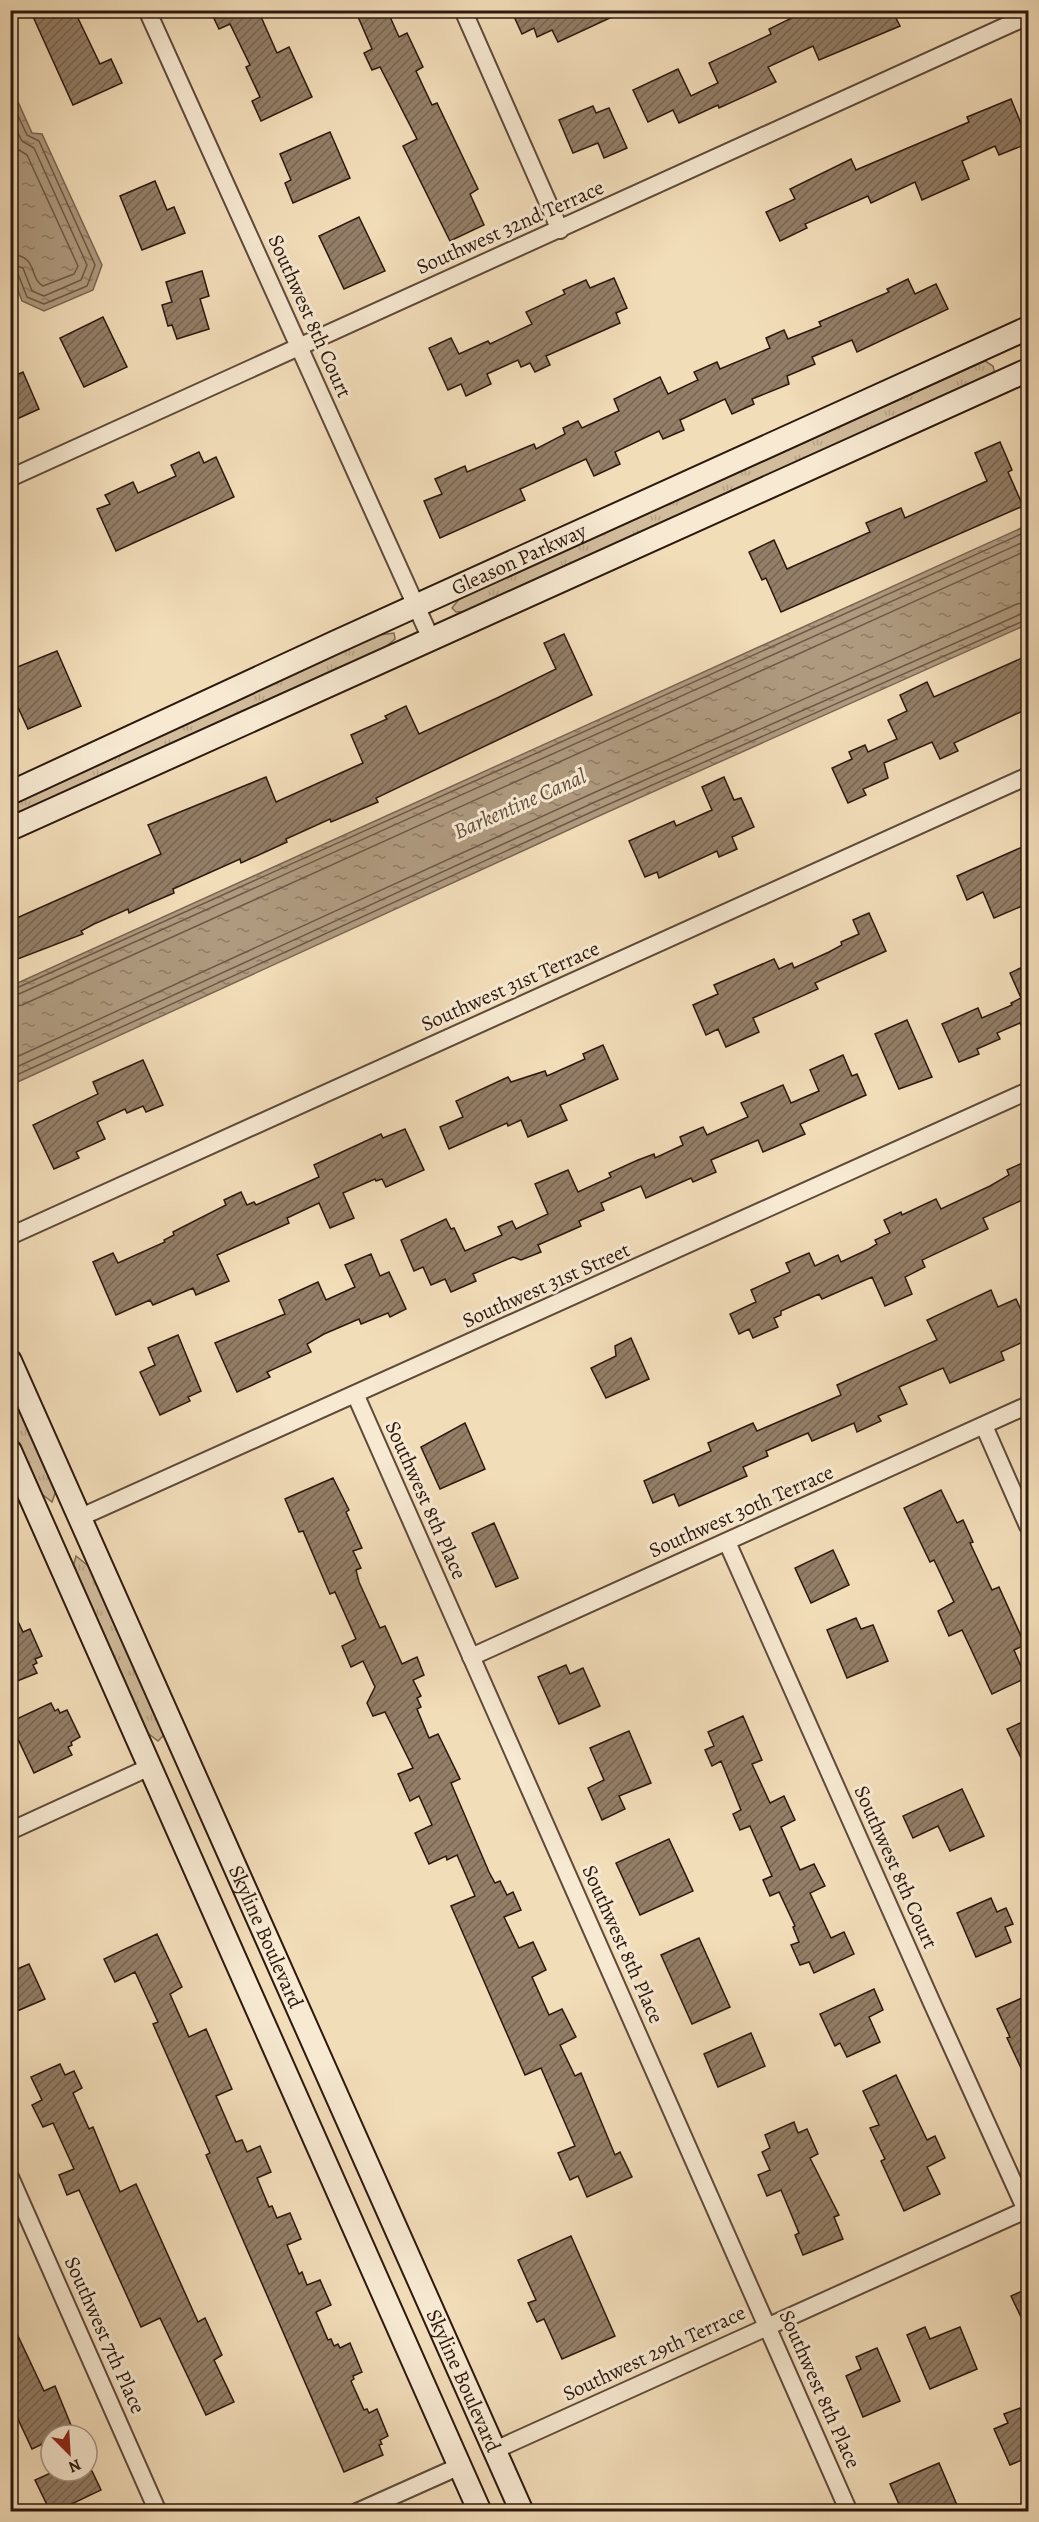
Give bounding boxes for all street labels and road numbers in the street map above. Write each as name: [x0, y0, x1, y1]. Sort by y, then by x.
street label: Southwest 32nd Terrace: [412, 173, 608, 281]
street label: Southwest 8th Court: [261, 230, 359, 402]
street label: Gleason Parkway: [447, 516, 591, 602]
street label: Southwest 31st Terrace: [416, 934, 604, 1038]
street label: Southwest 31st Street: [458, 1235, 634, 1335]
street label: Southwest 8th Place: [379, 1416, 473, 1584]
street label: Southwest 30th Terrace: [644, 1458, 838, 1564]
street label: Southwest 8th Court: [847, 1781, 945, 1953]
street label: Southwest 8th Place: [576, 1860, 670, 2028]
street label: Skyline Boulevard: [222, 1861, 310, 2013]
street label: Southwest 7th Place: [58, 2252, 152, 2418]
street label: Southwest 29th Terrace: [558, 2298, 750, 2408]
street label: Skyline Boulevard: [420, 2305, 508, 2457]
street label: Southwest 8th Place: [773, 2305, 867, 2473]

